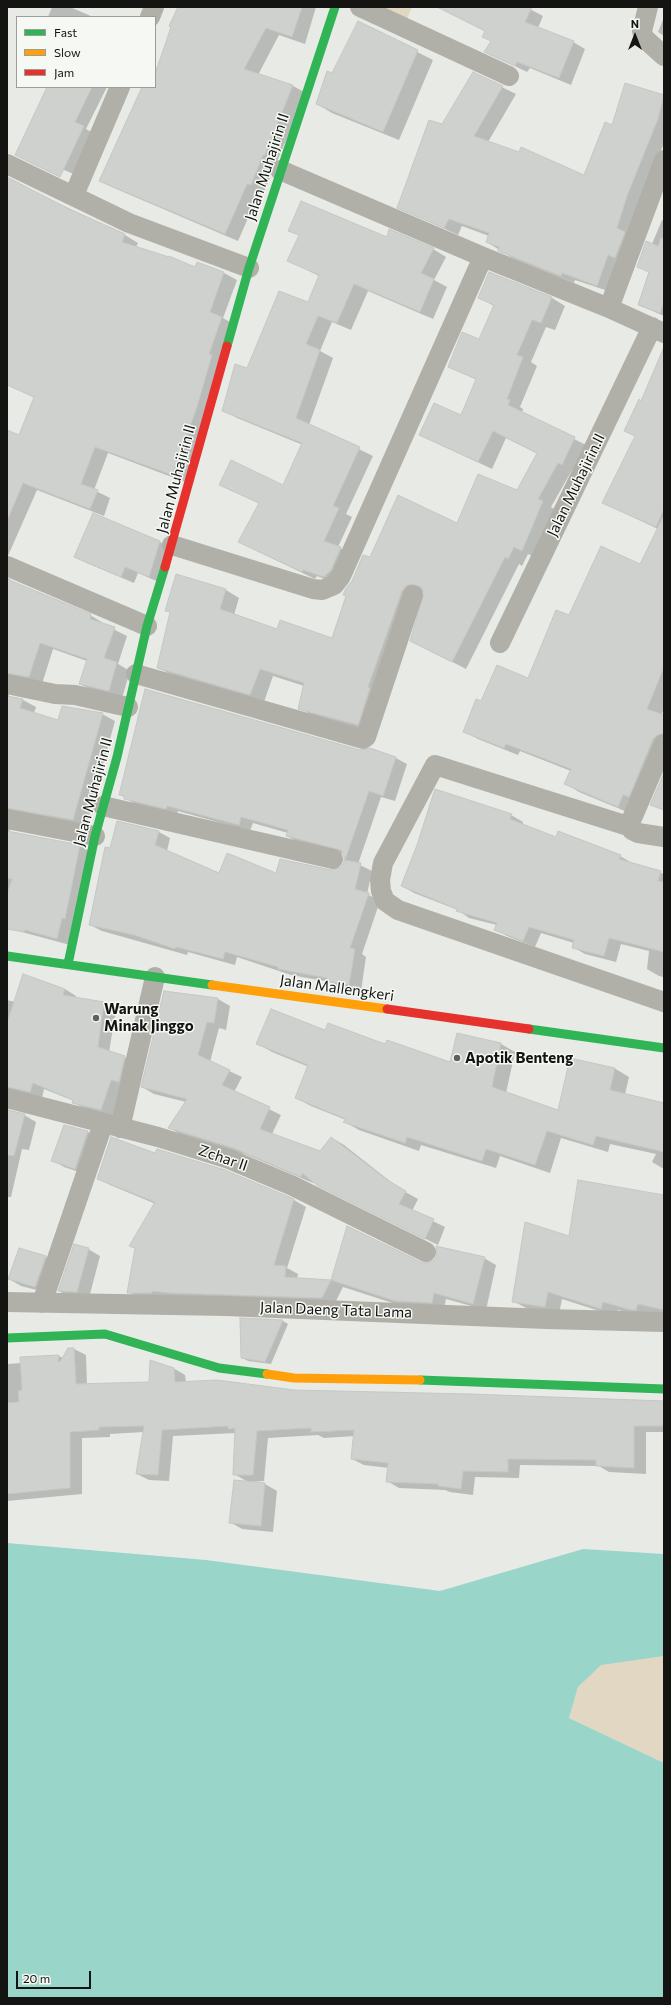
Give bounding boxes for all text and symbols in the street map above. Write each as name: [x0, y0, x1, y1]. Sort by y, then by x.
legend: [16, 16, 156, 88]
north arrow: [615, 16, 655, 56]
text: N: [631, 17, 639, 30]
text: Fast: [54, 25, 77, 39]
text: Slow: [54, 45, 81, 59]
text: Jam: [54, 65, 74, 79]
street label: Jalan Muhajirin II: [241, 111, 293, 223]
street label: Jalan Muhajirin II: [153, 423, 199, 535]
street label: Jalan Muhajirin.II: [543, 430, 609, 540]
street label: Jalan Muhajirin II: [70, 736, 116, 848]
street label: Jalan Mallengkeri: [279, 971, 395, 1005]
place label: Warung Minak Jinggo: [104, 1000, 194, 1035]
marker: Warung Minak Jinggo: [91, 1013, 101, 1023]
place label: Apotik Benteng: [465, 1049, 573, 1067]
marker: Apotik Benteng: [452, 1053, 462, 1063]
street label: Zchar II: [196, 1141, 250, 1175]
street label: Jalan Daeng Tata Lama: [260, 1298, 412, 1322]
scale bar: [18, 1963, 93, 1989]
text: 20 m: [23, 1971, 50, 1985]

